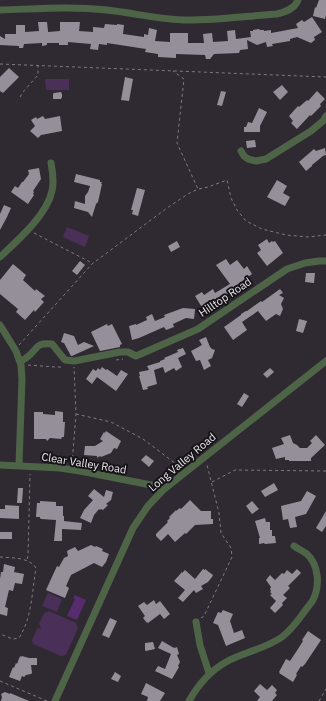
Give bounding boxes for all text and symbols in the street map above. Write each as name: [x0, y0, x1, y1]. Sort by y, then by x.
street label: Hilltop Road: [196, 274, 254, 320]
street label: Long Valley Road: [145, 430, 219, 494]
street label: Clear Valley Road: [40, 449, 128, 477]

